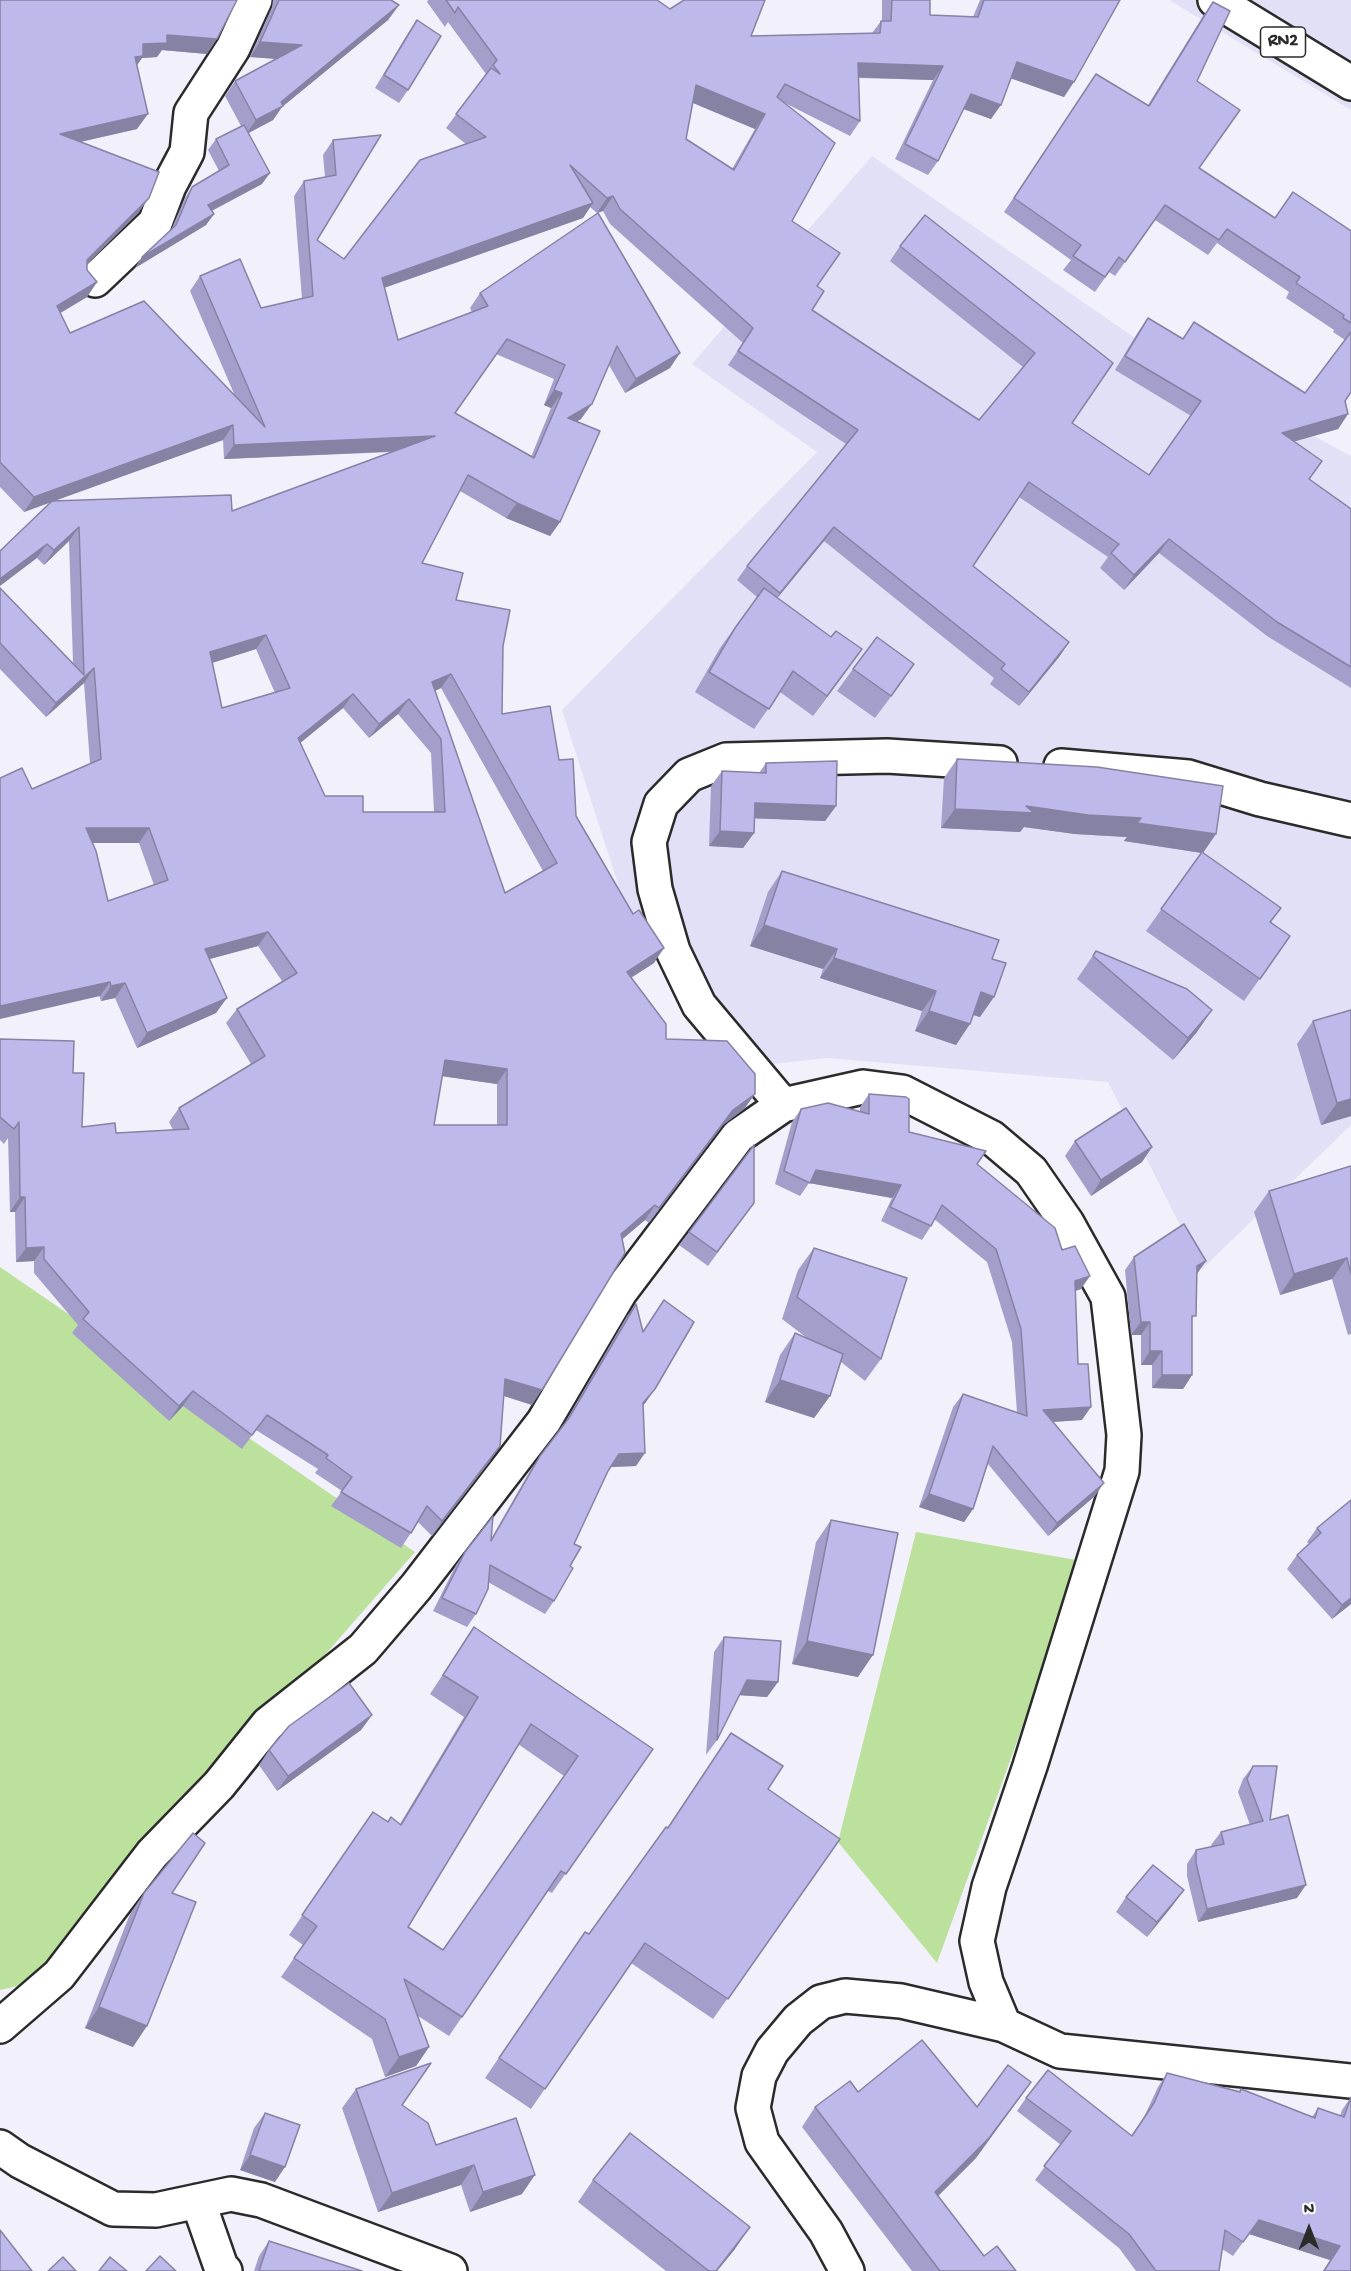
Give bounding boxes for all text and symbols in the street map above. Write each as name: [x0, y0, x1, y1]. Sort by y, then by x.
road number: RN2: [1260, 27, 1306, 57]
north arrow: [1279, 2199, 1339, 2259]
text: N: [1304, 2201, 1314, 2220]

